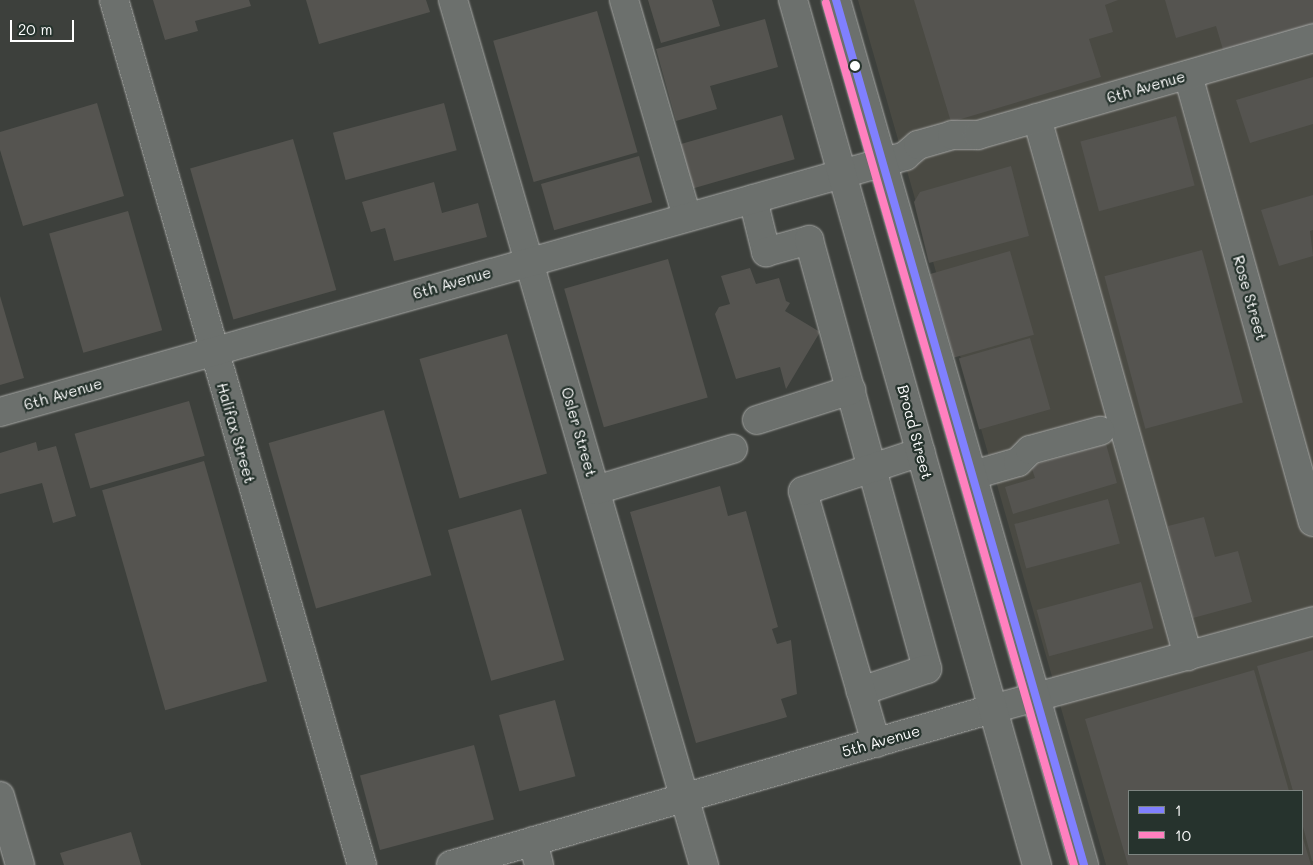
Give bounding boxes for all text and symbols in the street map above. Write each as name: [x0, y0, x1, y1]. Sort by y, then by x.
scale bar: [12, 10, 76, 42]
text: 20 m: [18, 19, 52, 39]
unlabelled marker: [850, 61, 860, 71]
street label: 6th Avenue: [1105, 67, 1187, 107]
street label: Rose Street: [1229, 253, 1271, 343]
street label: 6th Avenue: [411, 263, 493, 303]
street label: 6th Avenue: [22, 374, 104, 414]
street label: Halifax Street: [213, 381, 259, 485]
street label: Broad Street: [894, 383, 936, 481]
street label: Osler Street: [558, 385, 600, 479]
street label: 5th Avenue: [840, 721, 922, 761]
legend: [1128, 790, 1303, 855]
text: 1: [1175, 800, 1182, 820]
text: 10: [1175, 825, 1191, 845]

